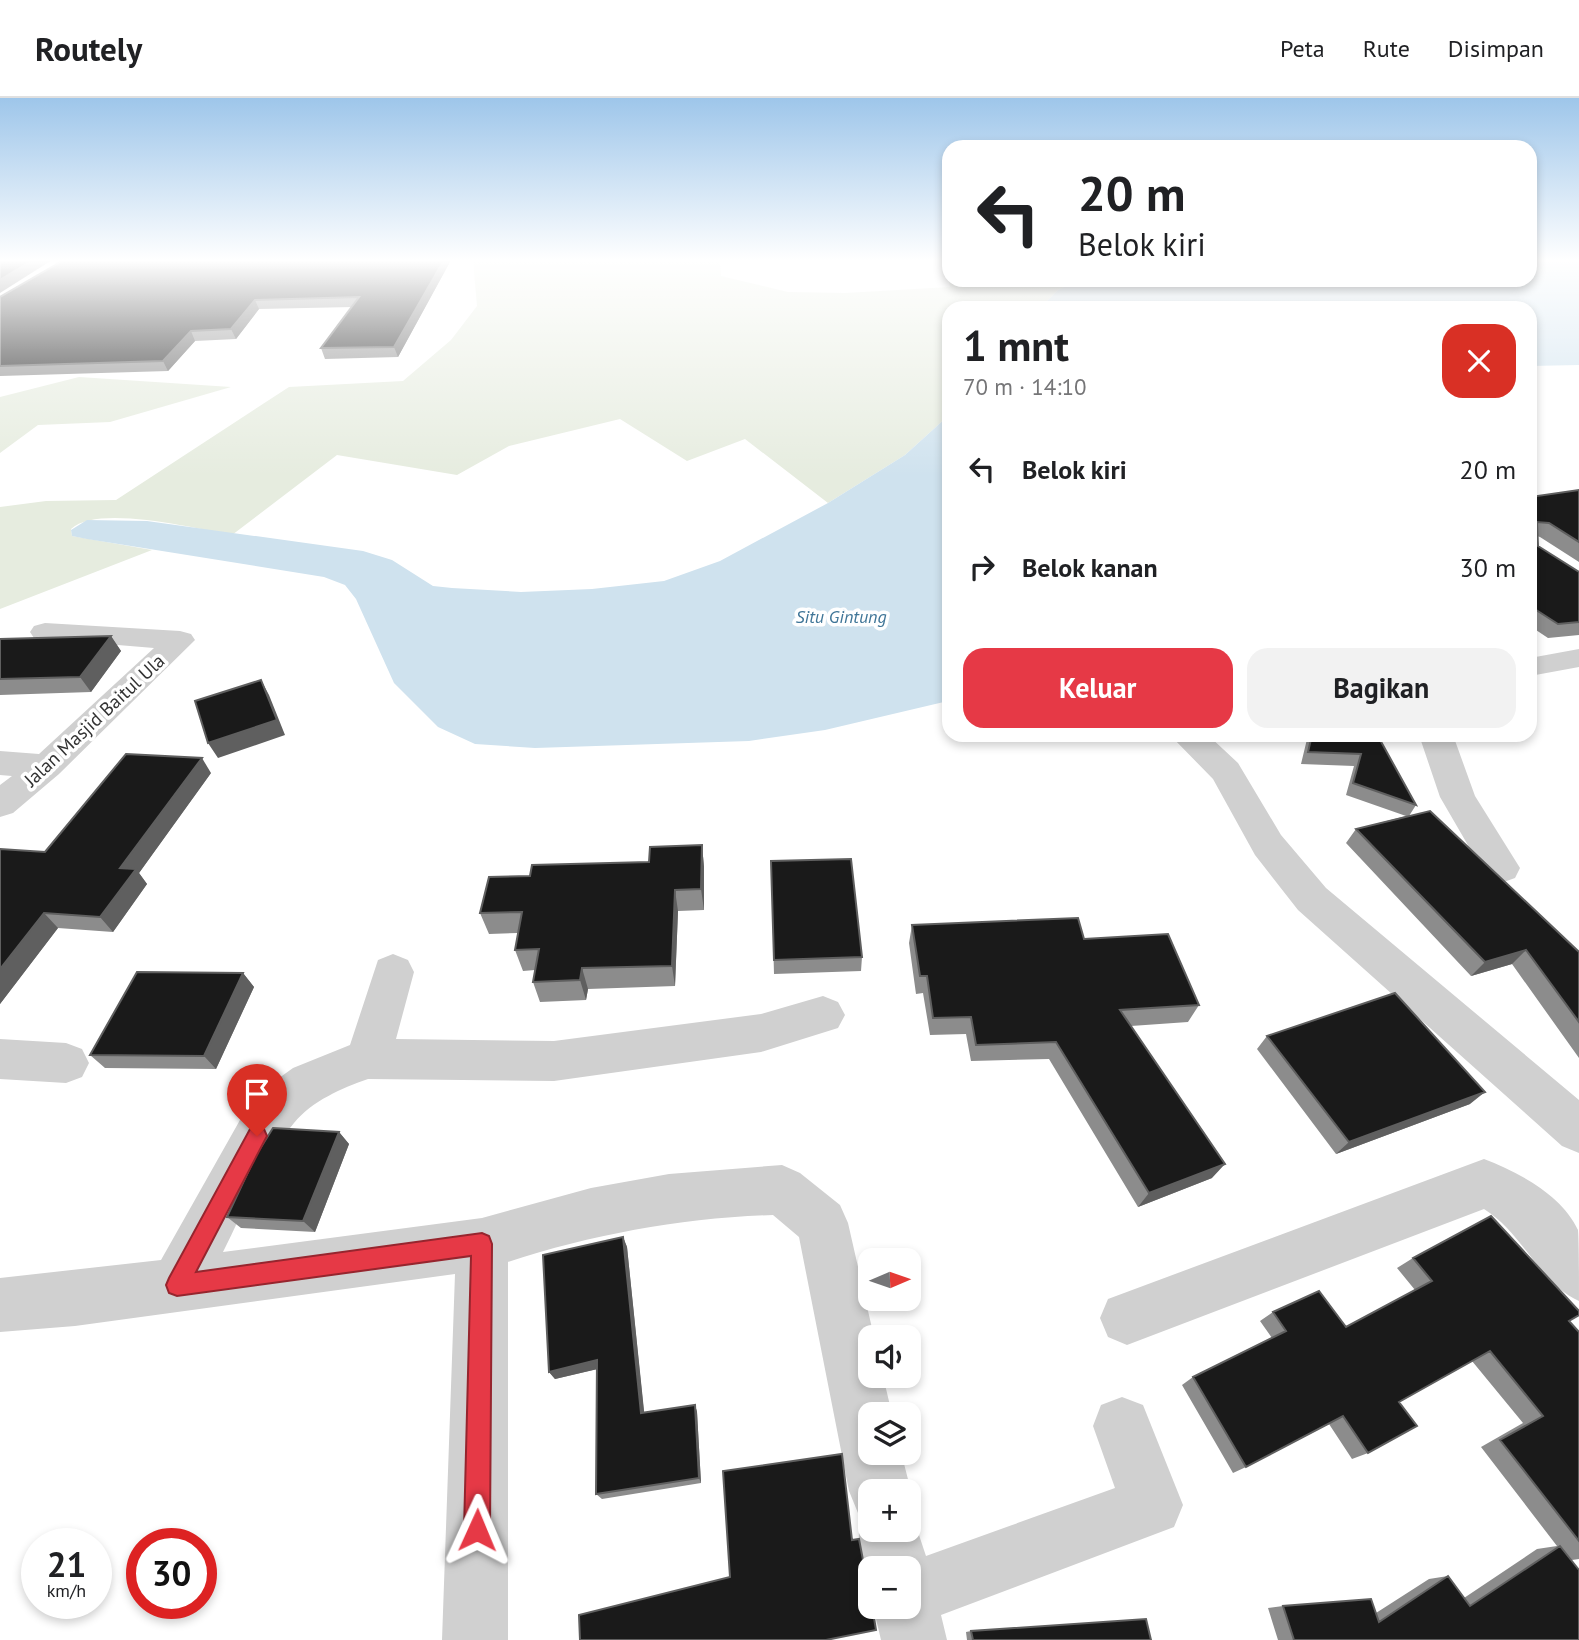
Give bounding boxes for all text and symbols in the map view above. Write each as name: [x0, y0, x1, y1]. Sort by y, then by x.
text: Routely: [35, 27, 142, 70]
text: Peta: [1280, 33, 1325, 64]
text: Rute: [1363, 33, 1410, 64]
text: Disimpan: [1448, 33, 1544, 64]
text: 20 m: [1078, 161, 1185, 225]
icon: left: [963, 168, 1054, 259]
text: Belok kiri: [1078, 223, 1206, 265]
text: 1 mnt: [963, 318, 1069, 373]
button: close: [1442, 324, 1516, 398]
text: 70 m · 14:10: [963, 372, 1087, 401]
icon: left: [963, 450, 1001, 488]
text: Belok kiri: [1022, 453, 1127, 486]
text: 20 m: [1460, 453, 1516, 486]
icon: right: [963, 548, 1001, 586]
text: Belok kanan: [1022, 551, 1158, 584]
text: 30 m: [1460, 551, 1516, 584]
water label: Situ Gintung: [795, 605, 887, 628]
button: Keluar: [963, 648, 1233, 728]
button: Bagikan: [1247, 648, 1516, 728]
street label: Jalan Masjid Baitul Ula: [18, 649, 169, 792]
pin: [227, 1064, 287, 1136]
icon: arrive: [238, 1075, 276, 1113]
north arrow: [858, 1248, 920, 1311]
map controls: [858, 1248, 921, 1619]
button: sound: [858, 1325, 921, 1388]
button: layers: [858, 1402, 921, 1465]
button: +: [858, 1479, 921, 1542]
position arrow: [440, 1493, 514, 1567]
speed limit sign: 30: [126, 1528, 217, 1619]
text: 21: [47, 1541, 86, 1587]
button: −: [858, 1556, 921, 1619]
text: km/h: [47, 1579, 86, 1602]

